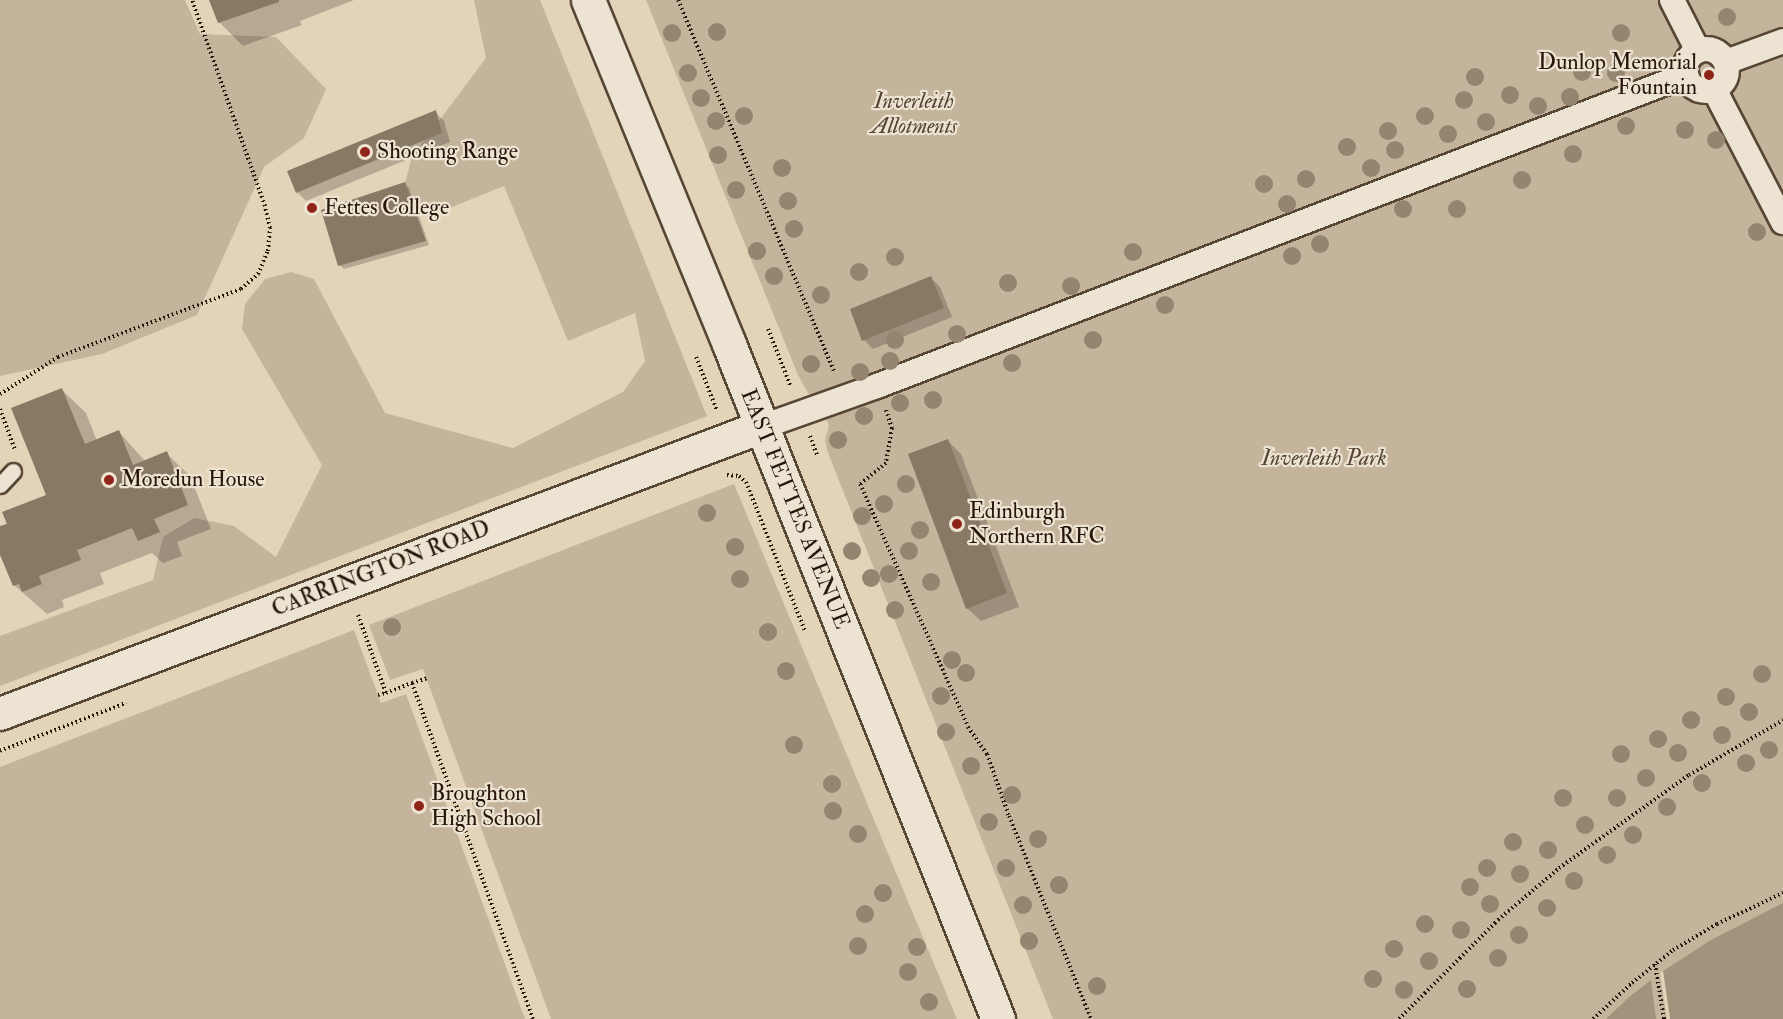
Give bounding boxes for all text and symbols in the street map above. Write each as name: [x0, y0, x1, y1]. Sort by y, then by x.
place label: Dunlop Memorial Fountain: [1538, 49, 1697, 100]
marker: Dunlop Memorial Fountain: [1702, 68, 1716, 82]
park label: Inverleith Allotments: [871, 88, 957, 140]
place label: Shooting Range: [377, 139, 518, 165]
marker: Shooting Range: [358, 145, 372, 159]
place label: Fettes College: [324, 195, 449, 221]
marker: Fettes College: [305, 201, 319, 215]
street label: EAST FETTES AVENUE: [735, 385, 855, 633]
park label: Inverleith Park: [1262, 446, 1386, 472]
place label: Moredun House: [121, 467, 264, 493]
marker: Moredun House: [102, 473, 116, 487]
place label: Edinburgh Northern RFC: [969, 498, 1105, 550]
street label: CARRINGTON ROAD: [268, 515, 494, 623]
marker: Edinburgh Northern RFC: [950, 517, 964, 531]
place label: Broughton High School: [431, 780, 541, 831]
marker: Broughton High School: [412, 799, 426, 813]

